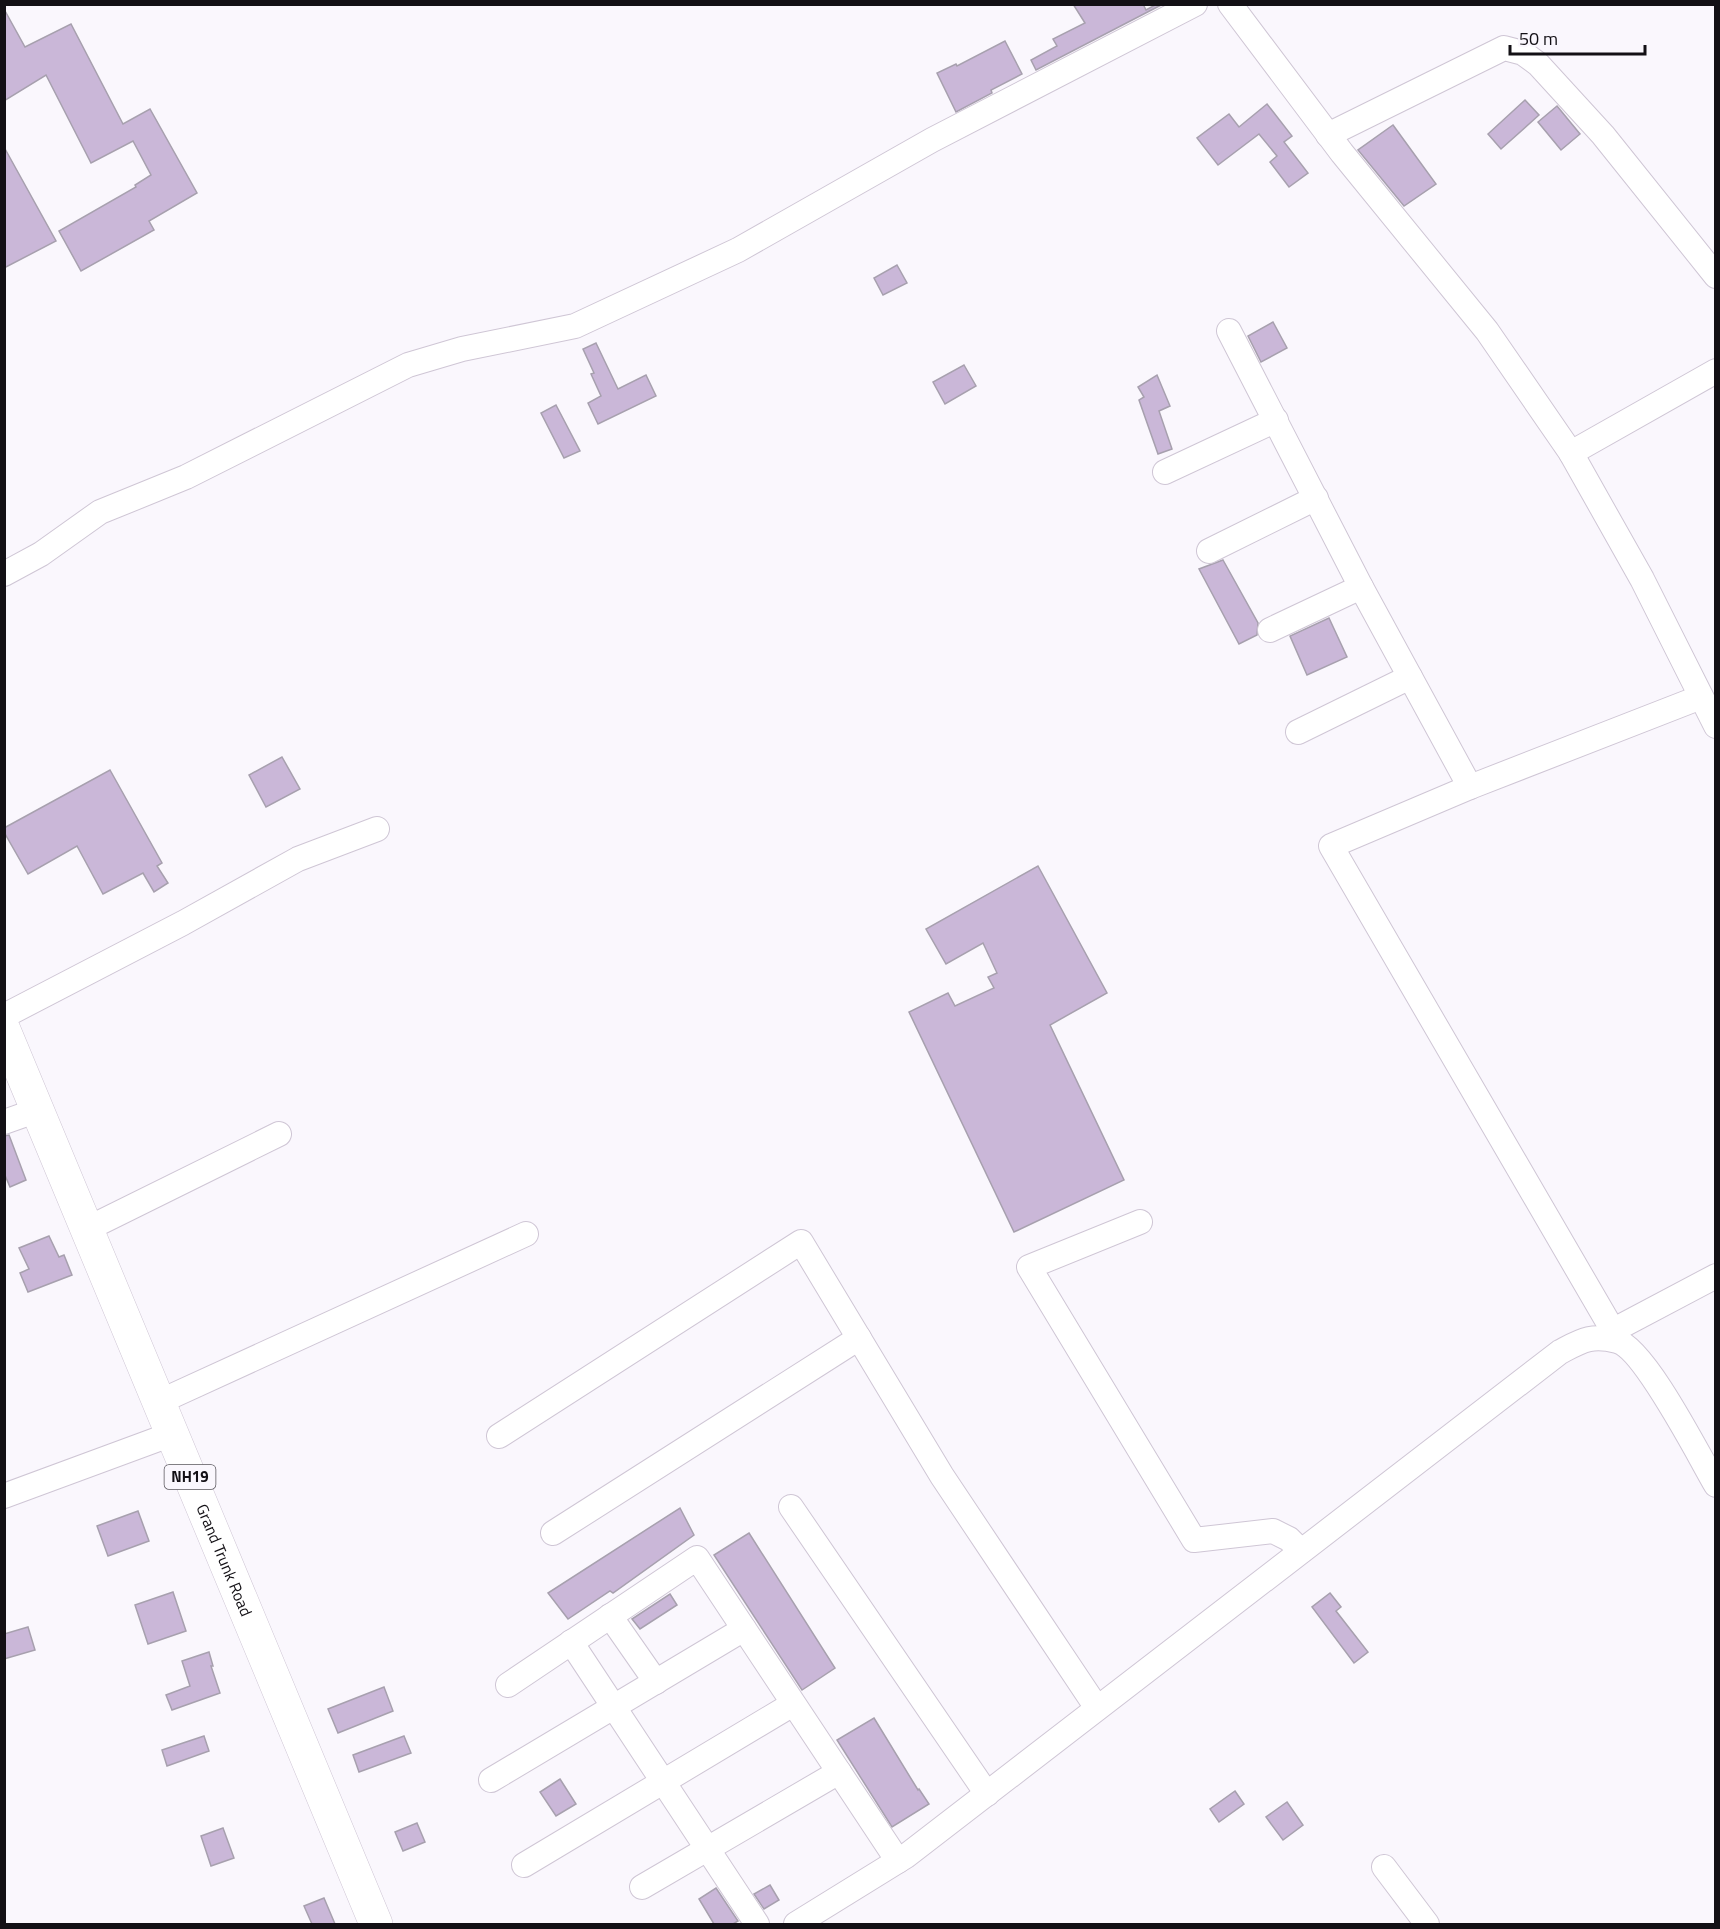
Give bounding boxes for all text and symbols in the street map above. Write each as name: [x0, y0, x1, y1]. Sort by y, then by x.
scale bar: [1510, 18, 1645, 56]
text: 50 m: [1519, 25, 1558, 52]
road number: NH19: [164, 1465, 216, 1489]
street label: Grand Trunk Road: [190, 1500, 259, 1620]

